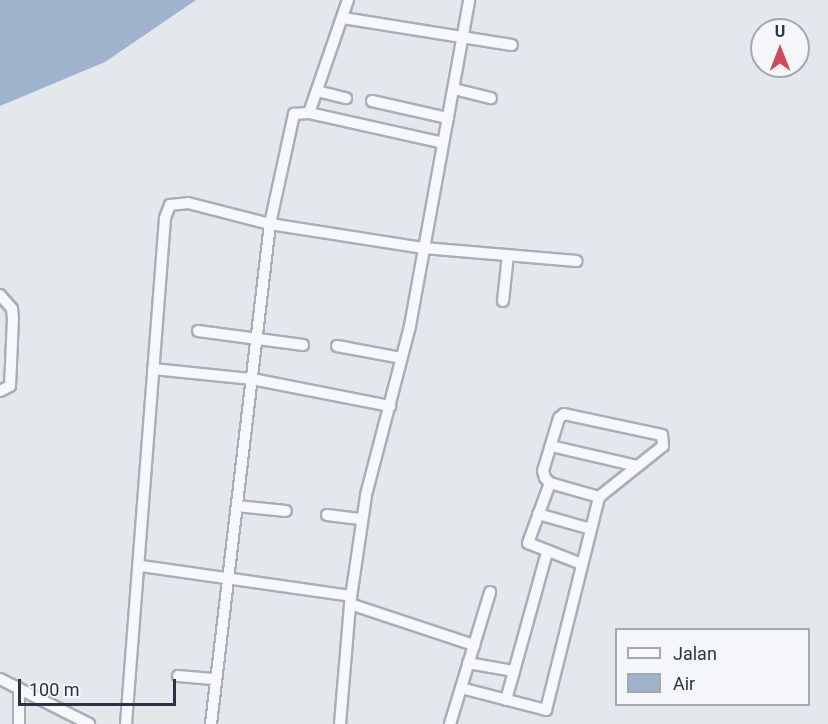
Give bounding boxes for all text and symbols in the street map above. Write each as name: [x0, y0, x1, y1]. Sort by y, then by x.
north arrow: [750, 18, 810, 78]
text: U: [775, 22, 785, 41]
legend: [615, 628, 810, 706]
text: Jalan: [673, 643, 717, 664]
scale bar: [21, 667, 178, 705]
text: Air: [673, 673, 695, 694]
text: 100 m: [29, 679, 80, 700]

